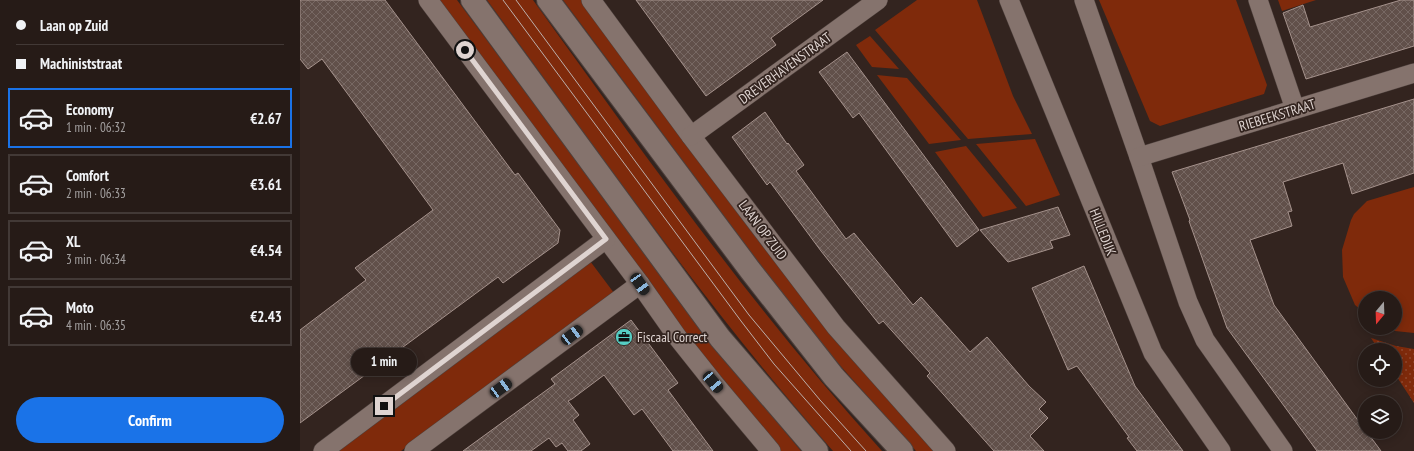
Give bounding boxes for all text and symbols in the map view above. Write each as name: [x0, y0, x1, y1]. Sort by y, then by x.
text: Laan op Zuid: [40, 16, 108, 35]
street label: DREVERHAVENSTRAAT: [735, 28, 835, 108]
route start: [456, 41, 474, 59]
text: Machiniststraat: [40, 54, 122, 73]
street label: RIEBEEKSTRAAT: [1237, 95, 1318, 135]
icon: car: [18, 100, 54, 136]
text: Economy: [66, 100, 114, 119]
text: €2.67: [250, 109, 282, 128]
text: 1 min · 06:32: [66, 119, 126, 136]
icon: car: [18, 166, 54, 202]
text: Comfort: [66, 166, 109, 185]
text: €3.61: [250, 175, 282, 194]
text: 2 min · 06:33: [66, 185, 126, 202]
street label: LAAN OP ZUID: [735, 197, 791, 263]
street label: HILLEDIJK: [1085, 206, 1121, 258]
icon: car: [18, 232, 54, 268]
text: XL: [66, 232, 80, 251]
text: €4.54: [250, 241, 282, 260]
text: 3 min · 06:34: [66, 251, 126, 268]
car: [628, 271, 652, 297]
north arrow: [1358, 291, 1402, 335]
map controls: [1358, 291, 1402, 439]
icon: car: [18, 298, 54, 334]
text: Moto: [66, 298, 94, 317]
text: €2.43: [250, 307, 282, 326]
text: 4 min · 06:35: [66, 317, 126, 334]
car: [559, 323, 585, 347]
office icon: Fiscaal Correct: [614, 327, 634, 347]
place label: Fiscaal Correct: [637, 328, 707, 346]
button: locate: [1358, 343, 1402, 387]
callout: 1 min: [351, 348, 417, 376]
text: 1 min: [371, 353, 397, 370]
car: [701, 369, 725, 395]
car: [488, 376, 514, 400]
button: layers: [1358, 395, 1402, 439]
button: Confirm: [16, 397, 284, 443]
route end: [375, 397, 393, 415]

